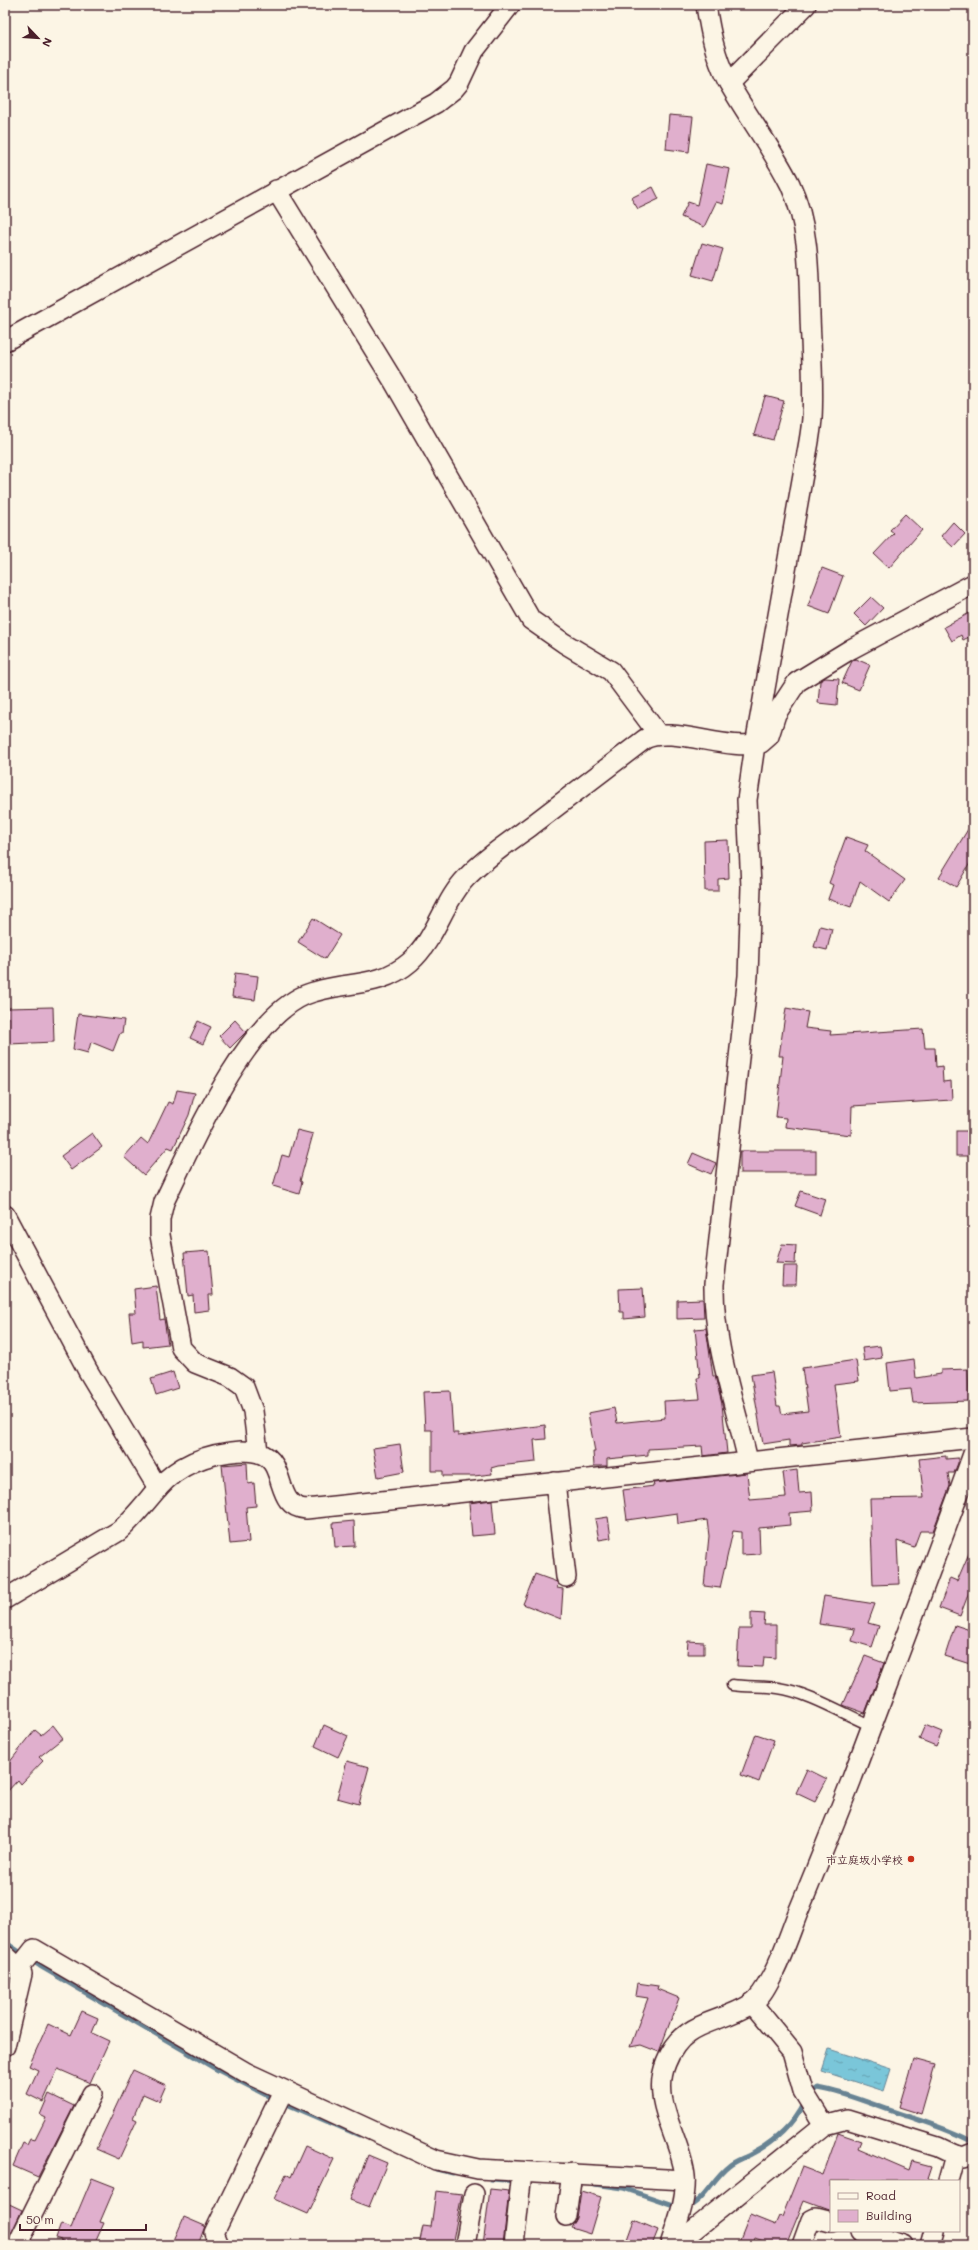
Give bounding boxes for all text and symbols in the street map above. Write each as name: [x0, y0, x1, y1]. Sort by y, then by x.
north arrow: [18, 18, 58, 58]
text: N: [39, 35, 56, 49]
place label: 市立庭坂小学校: [826, 1852, 903, 1867]
marker: 市立庭坂小学校: [906, 1854, 916, 1864]
legend: [830, 2180, 960, 2232]
text: Road: [866, 2187, 896, 2203]
scale bar: [20, 2206, 146, 2232]
text: Building: [866, 2207, 912, 2223]
text: 50 m: [26, 2211, 54, 2227]

